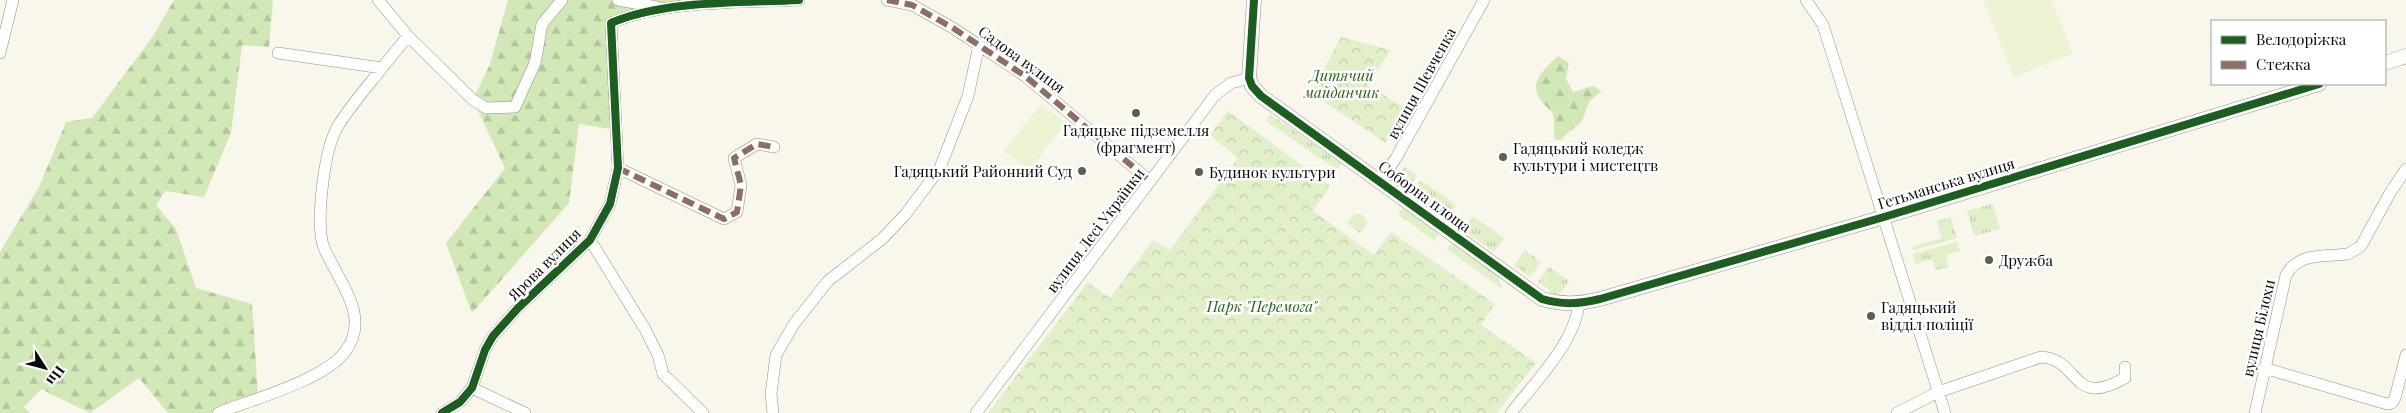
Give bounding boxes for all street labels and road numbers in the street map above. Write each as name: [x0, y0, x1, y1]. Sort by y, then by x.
street label: Садова вулиця: [975, 21, 1069, 97]
street label: вулиця Шевченка: [1382, 23, 1460, 142]
street label: Гетьманська вулиця: [1875, 153, 2017, 213]
street label: Соборна площа: [1375, 156, 1476, 237]
street label: вулиця Лесі Українки: [1041, 164, 1149, 296]
street label: Ярова вулиця: [503, 223, 585, 305]
street label: вулиця Білохи: [2237, 277, 2279, 379]

